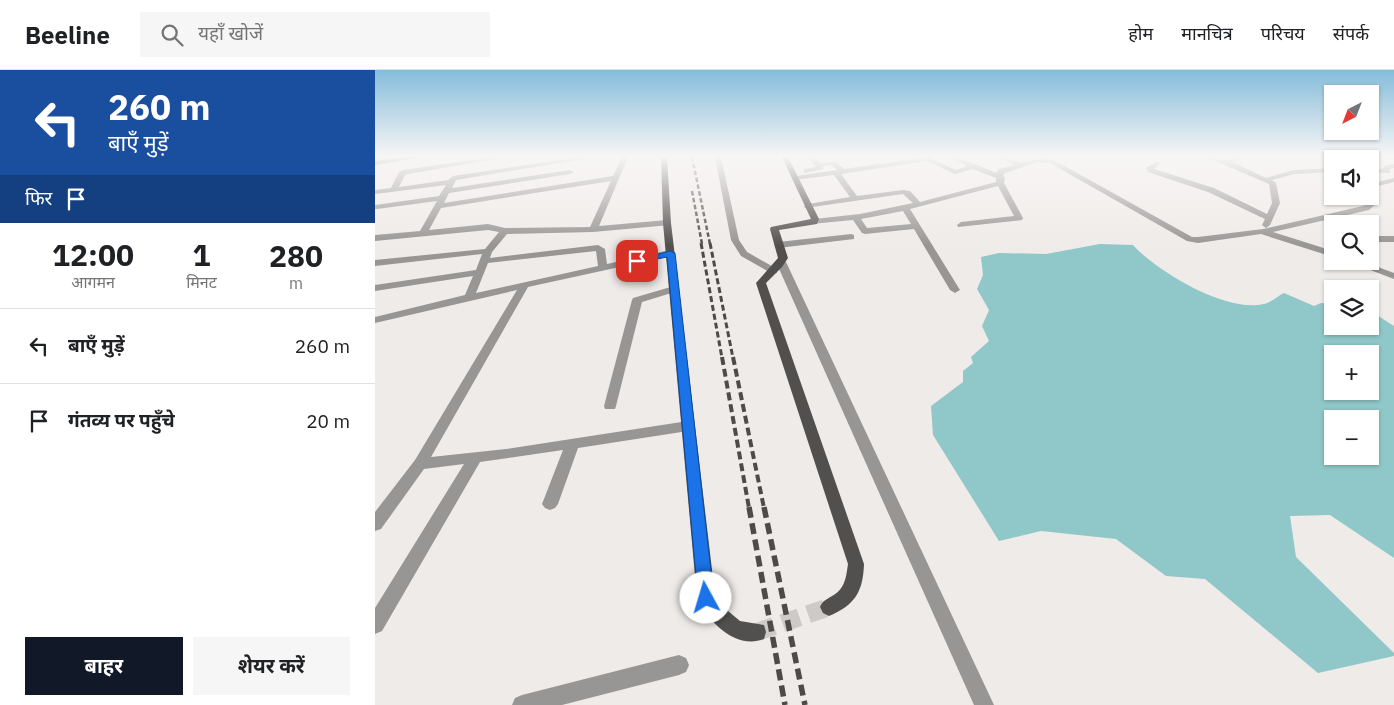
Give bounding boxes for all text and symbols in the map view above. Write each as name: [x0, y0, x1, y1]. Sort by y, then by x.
search box: [140, 12, 490, 57]
text: Beeline: [25, 19, 110, 51]
icon: search: [158, 21, 186, 49]
text: यहाँ खोजें: [198, 21, 263, 45]
text: होम: [1128, 22, 1153, 45]
text: मानचित्र: [1181, 22, 1233, 45]
text: परिचय: [1261, 22, 1305, 45]
text: संपर्क: [1333, 22, 1369, 45]
text: 260 m: [108, 84, 211, 130]
north arrow: [1324, 85, 1379, 140]
map controls: [1324, 85, 1379, 465]
icon: left: [25, 90, 90, 155]
text: बाएँ मुड़ें: [108, 128, 169, 157]
button: sound: [1324, 150, 1379, 205]
icon: arrive: [62, 185, 90, 213]
text: फिर: [25, 186, 52, 210]
button: search: [1324, 215, 1379, 270]
text: 12:00: [52, 235, 134, 274]
text: 1: [192, 235, 210, 274]
text: 280: [269, 236, 323, 275]
pin: [616, 240, 658, 282]
icon: arrive: [623, 247, 651, 275]
text: आगमन: [71, 272, 115, 292]
text: मिनट: [186, 272, 217, 292]
text: m: [289, 273, 303, 293]
button: layers: [1324, 280, 1379, 335]
icon: left: [25, 332, 53, 360]
text: बाएँ मुड़ें: [68, 333, 125, 357]
text: 260 m: [295, 334, 350, 358]
button: +: [1324, 345, 1379, 400]
icon: arrive: [25, 407, 53, 435]
text: गंतव्य पर पहुँचे: [68, 408, 175, 432]
text: 20 m: [306, 409, 350, 433]
button: −: [1324, 410, 1379, 465]
position arrow: [679, 571, 731, 623]
button: बाहर: [25, 637, 183, 695]
button: शेयर करें: [193, 637, 350, 695]

